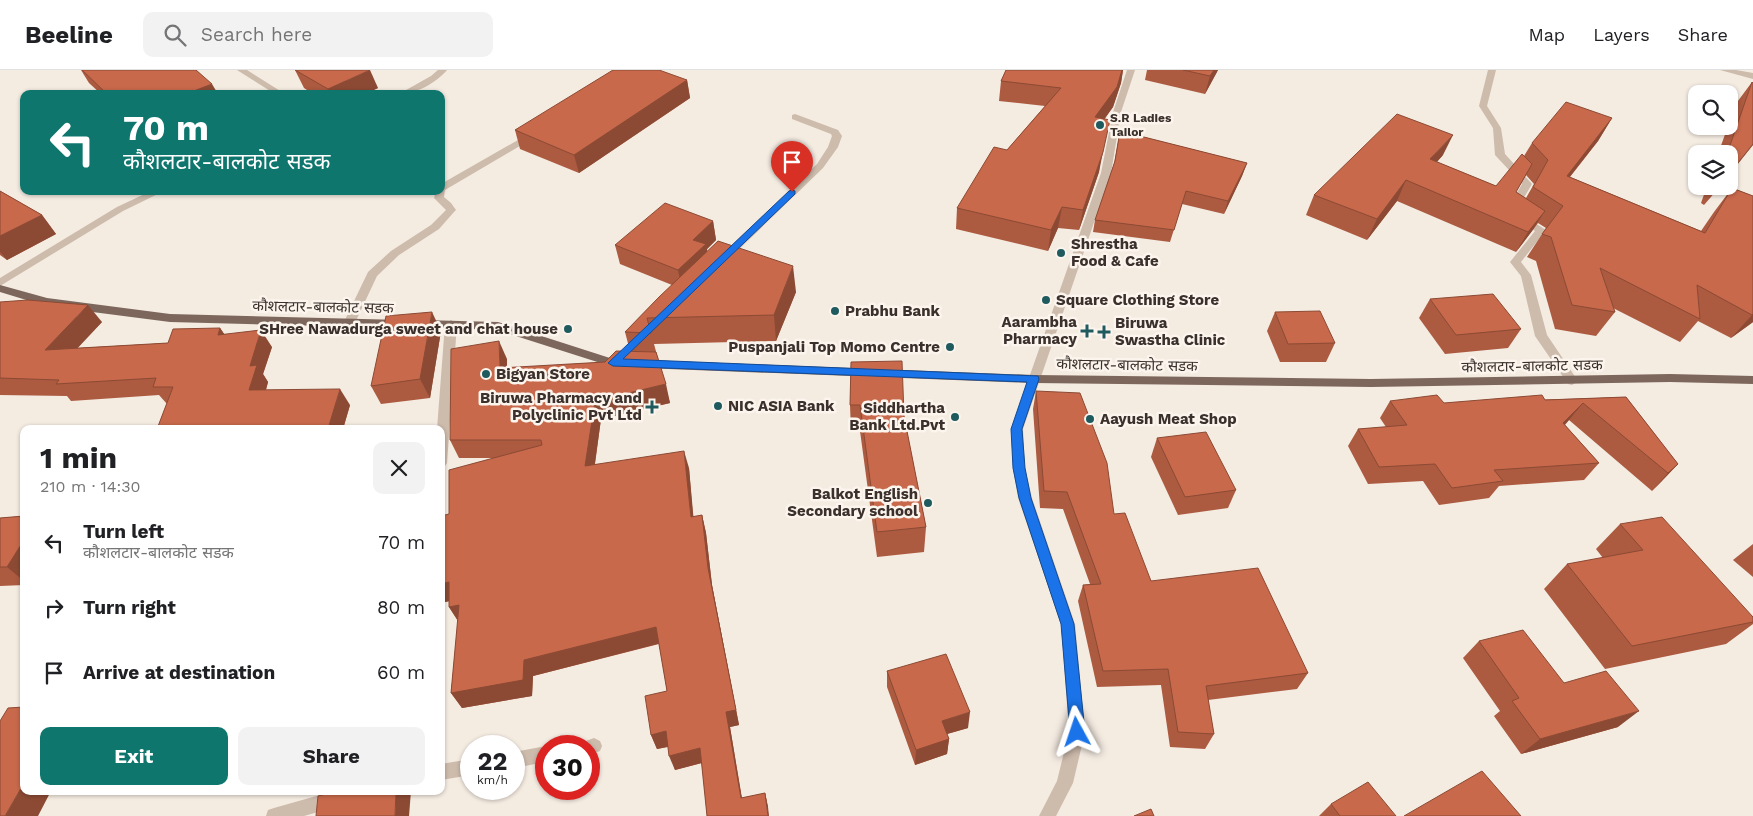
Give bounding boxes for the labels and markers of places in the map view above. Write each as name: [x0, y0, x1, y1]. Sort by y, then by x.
place label: S.R Ladies Tailor: [1110, 111, 1172, 139]
marker: S.R Ladies Tailor: [1094, 119, 1106, 131]
pin: [771, 141, 813, 192]
place label: Shrestha Food & Cafe: [1071, 235, 1159, 270]
marker: Shrestha Food & Cafe: [1055, 247, 1067, 259]
place label: Square Clothing Store: [1056, 291, 1219, 309]
marker: Square Clothing Store: [1040, 294, 1052, 306]
place label: Prabhu Bank: [845, 302, 941, 320]
marker: Prabhu Bank: [829, 305, 841, 317]
place label: Aarambha Pharmacy: [1002, 313, 1078, 348]
place label: Biruwa Swastha Clinic: [1115, 314, 1226, 349]
place label: SHree Nawadurga sweet and chat house: [259, 320, 558, 338]
marker: SHree Nawadurga sweet and chat house: [562, 323, 574, 335]
marker: Aarambha Pharmacy: [1081, 325, 1093, 337]
marker: Biruwa Swastha Clinic: [1097, 325, 1111, 339]
place label: Puspanjali Top Momo Centre: [728, 338, 940, 356]
marker: Puspanjali Top Momo Centre: [944, 341, 956, 353]
place label: Bigyan Store: [496, 365, 590, 383]
marker: Bigyan Store: [480, 368, 492, 380]
place label: Biruwa Pharmacy and Polyclinic Pvt Ltd: [480, 389, 642, 424]
place label: NIC ASIA Bank: [728, 397, 835, 415]
place label: Siddhartha Bank Ltd.Pvt: [849, 399, 945, 434]
marker: NIC ASIA Bank: [712, 400, 724, 412]
marker: Biruwa Pharmacy and Polyclinic Pvt Ltd: [646, 401, 658, 413]
place label: Aayush Meat Shop: [1100, 410, 1237, 428]
marker: Siddhartha Bank Ltd.Pvt: [949, 411, 961, 423]
marker: Aayush Meat Shop: [1084, 413, 1096, 425]
place label: Balkot English Secondary school: [787, 485, 918, 520]
marker: Balkot English Secondary school: [922, 497, 934, 509]

